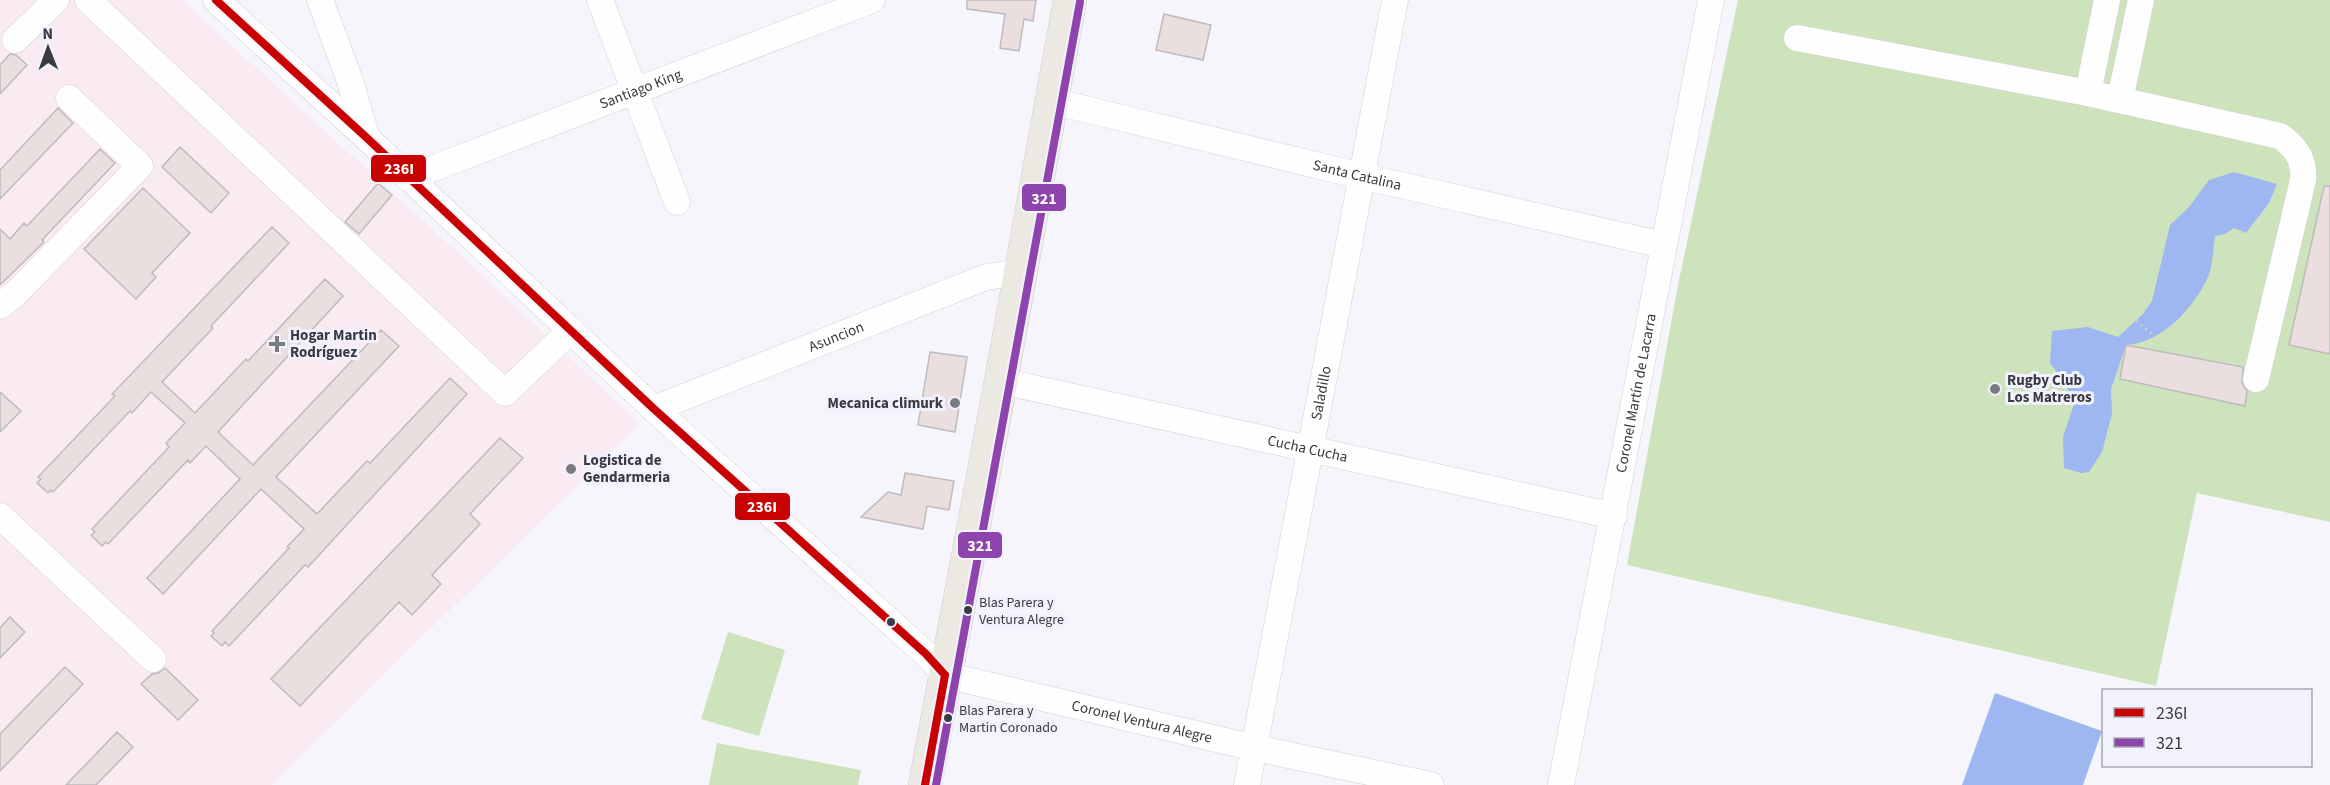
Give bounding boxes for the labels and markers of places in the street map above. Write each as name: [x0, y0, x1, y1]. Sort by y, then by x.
place label: Hogar Martin Rodríguez: [290, 325, 377, 363]
marker: Hogar Martin Rodríguez: [268, 335, 286, 353]
place label: Rugby Club Los Matreros: [2007, 370, 2092, 408]
marker: Rugby Club Los Matreros: [1988, 382, 2002, 396]
place label: Mecanica climurk: [828, 393, 944, 414]
marker: Mecanica climurk: [948, 396, 962, 410]
place label: Logistica de Gendarmeria: [583, 450, 670, 488]
marker: Logistica de Gendarmeria: [564, 462, 578, 476]
place label: Blas Parera y Ventura Alegre: [979, 593, 1064, 630]
marker: Blas Parera y Ventura Alegre: [962, 604, 974, 616]
unlabelled marker: [885, 616, 897, 628]
place label: Blas Parera y Martin Coronado: [959, 701, 1058, 738]
marker: Blas Parera y Martin Coronado: [942, 712, 954, 724]

